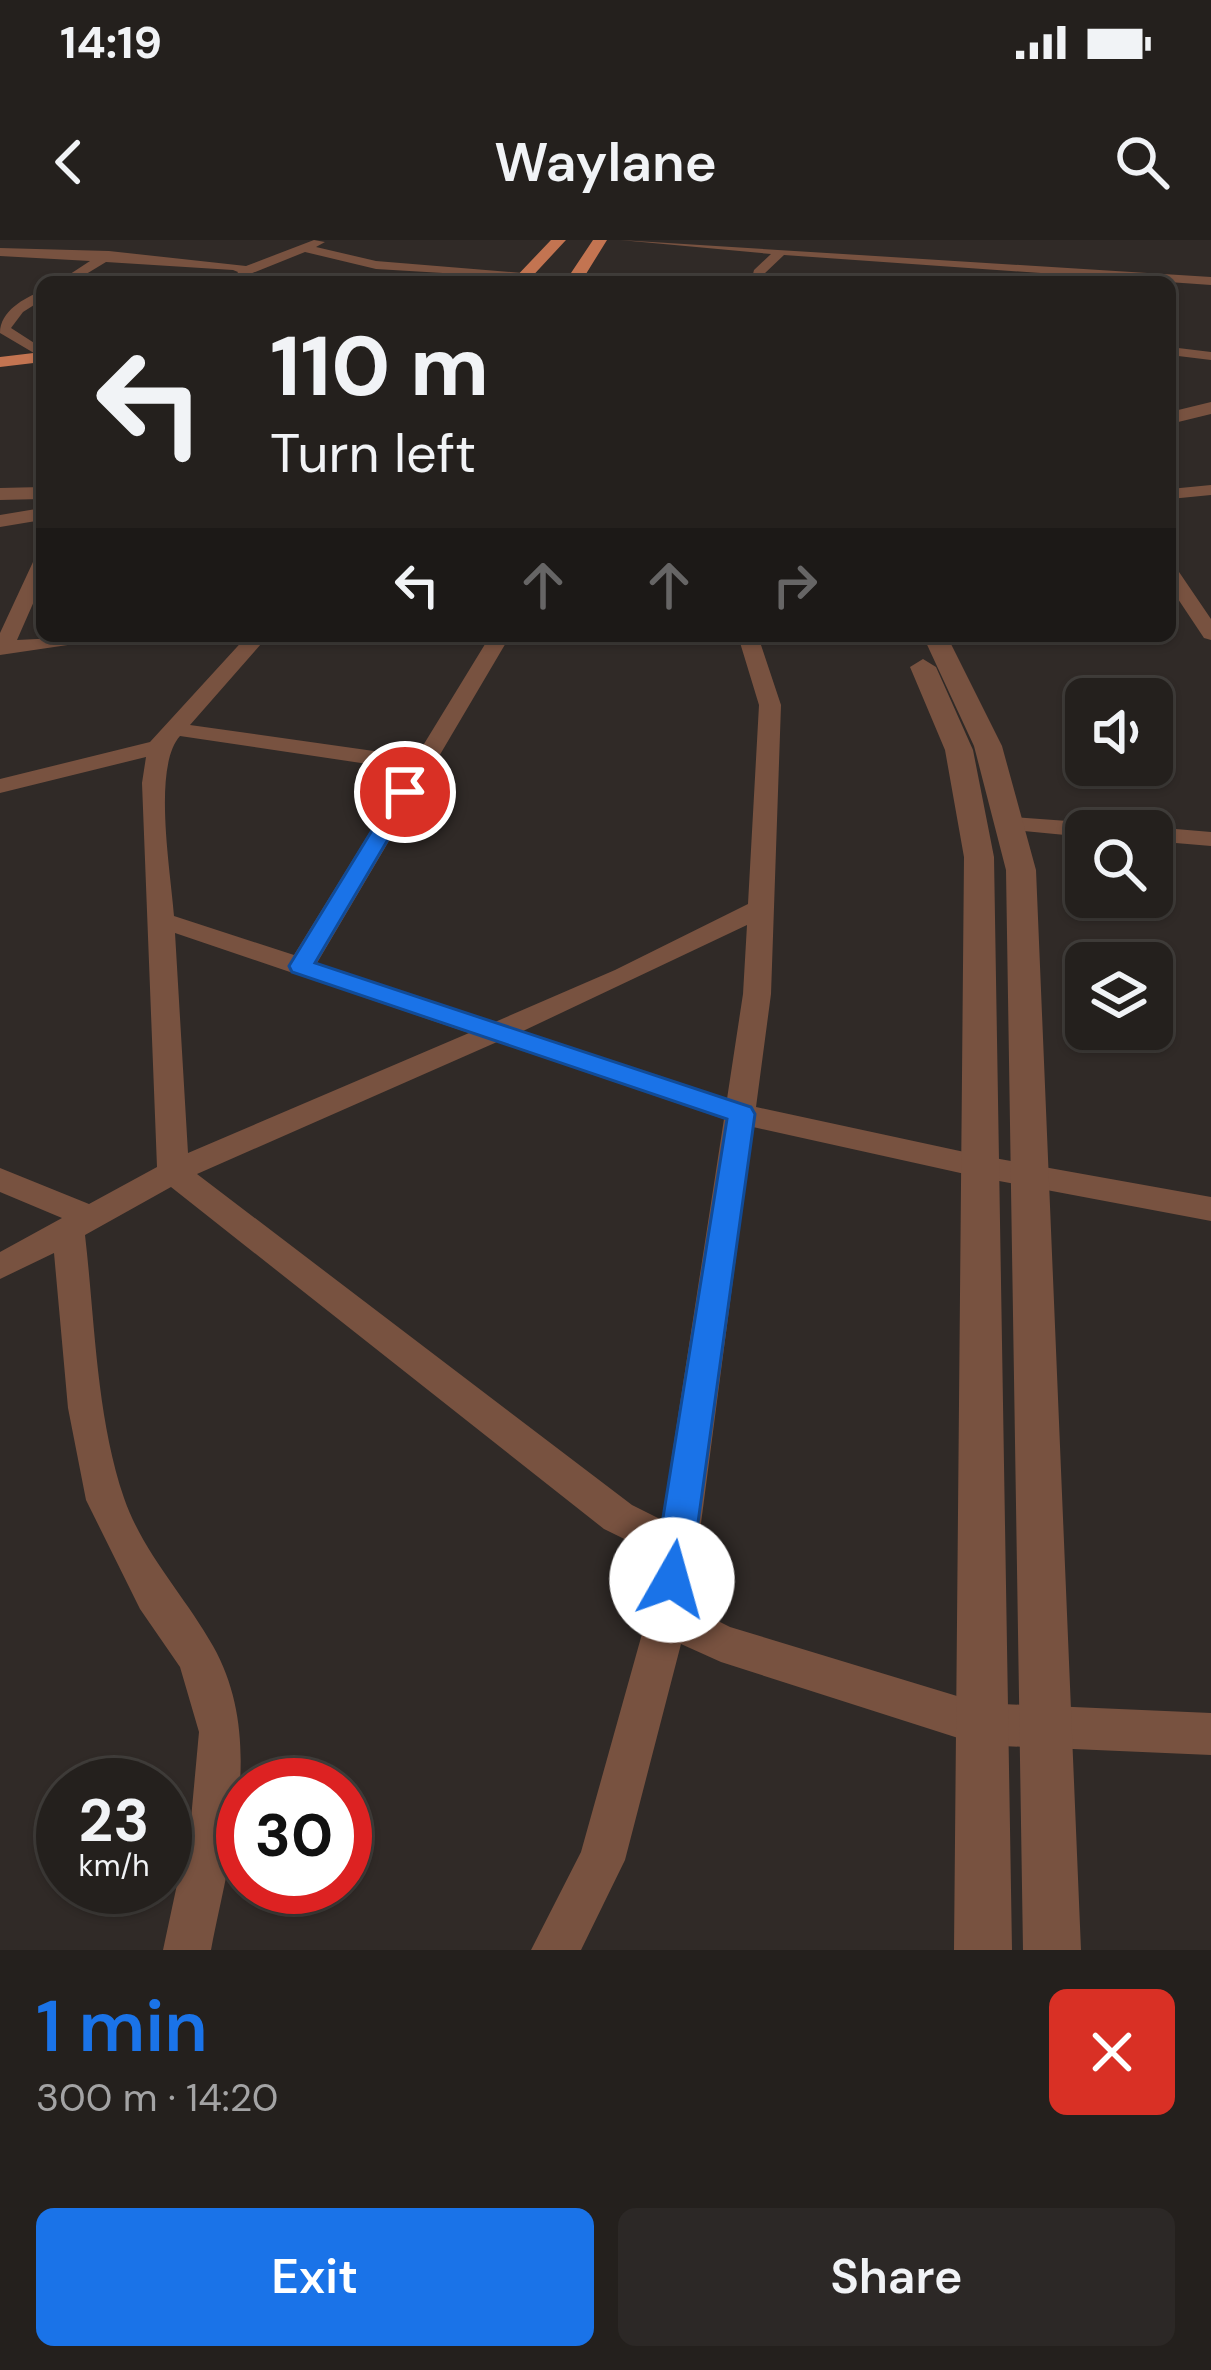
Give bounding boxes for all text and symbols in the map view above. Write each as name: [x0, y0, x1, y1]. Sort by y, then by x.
text: 14:19: [60, 13, 162, 72]
text: Waylane: [494, 127, 717, 198]
icon: back: [36, 129, 102, 195]
icon: search: [1109, 129, 1175, 195]
text: 110 m: [270, 312, 489, 421]
icon: left: [72, 324, 228, 480]
text: Turn left: [270, 418, 476, 489]
icon: left: [384, 552, 450, 618]
icon: ahead: [510, 552, 576, 618]
icon: ahead: [636, 552, 702, 618]
icon: right: [762, 552, 828, 618]
map controls: [1065, 678, 1173, 1050]
button: sound: [1065, 678, 1173, 786]
pin: [354, 741, 456, 843]
icon: arrive: [372, 759, 438, 825]
button: search: [1065, 810, 1173, 918]
button: layers: [1065, 942, 1173, 1050]
position arrow: [609, 1517, 735, 1643]
speed limit sign: 30: [216, 1758, 372, 1914]
text: 23: [79, 1781, 149, 1860]
text: km/h: [79, 1846, 149, 1885]
text: 1 min: [36, 1980, 208, 2073]
button: close: [1049, 1989, 1175, 2115]
text: 300 m · 14:20: [36, 2072, 278, 2123]
button: Exit: [36, 2208, 594, 2346]
button: Share: [618, 2208, 1175, 2346]

